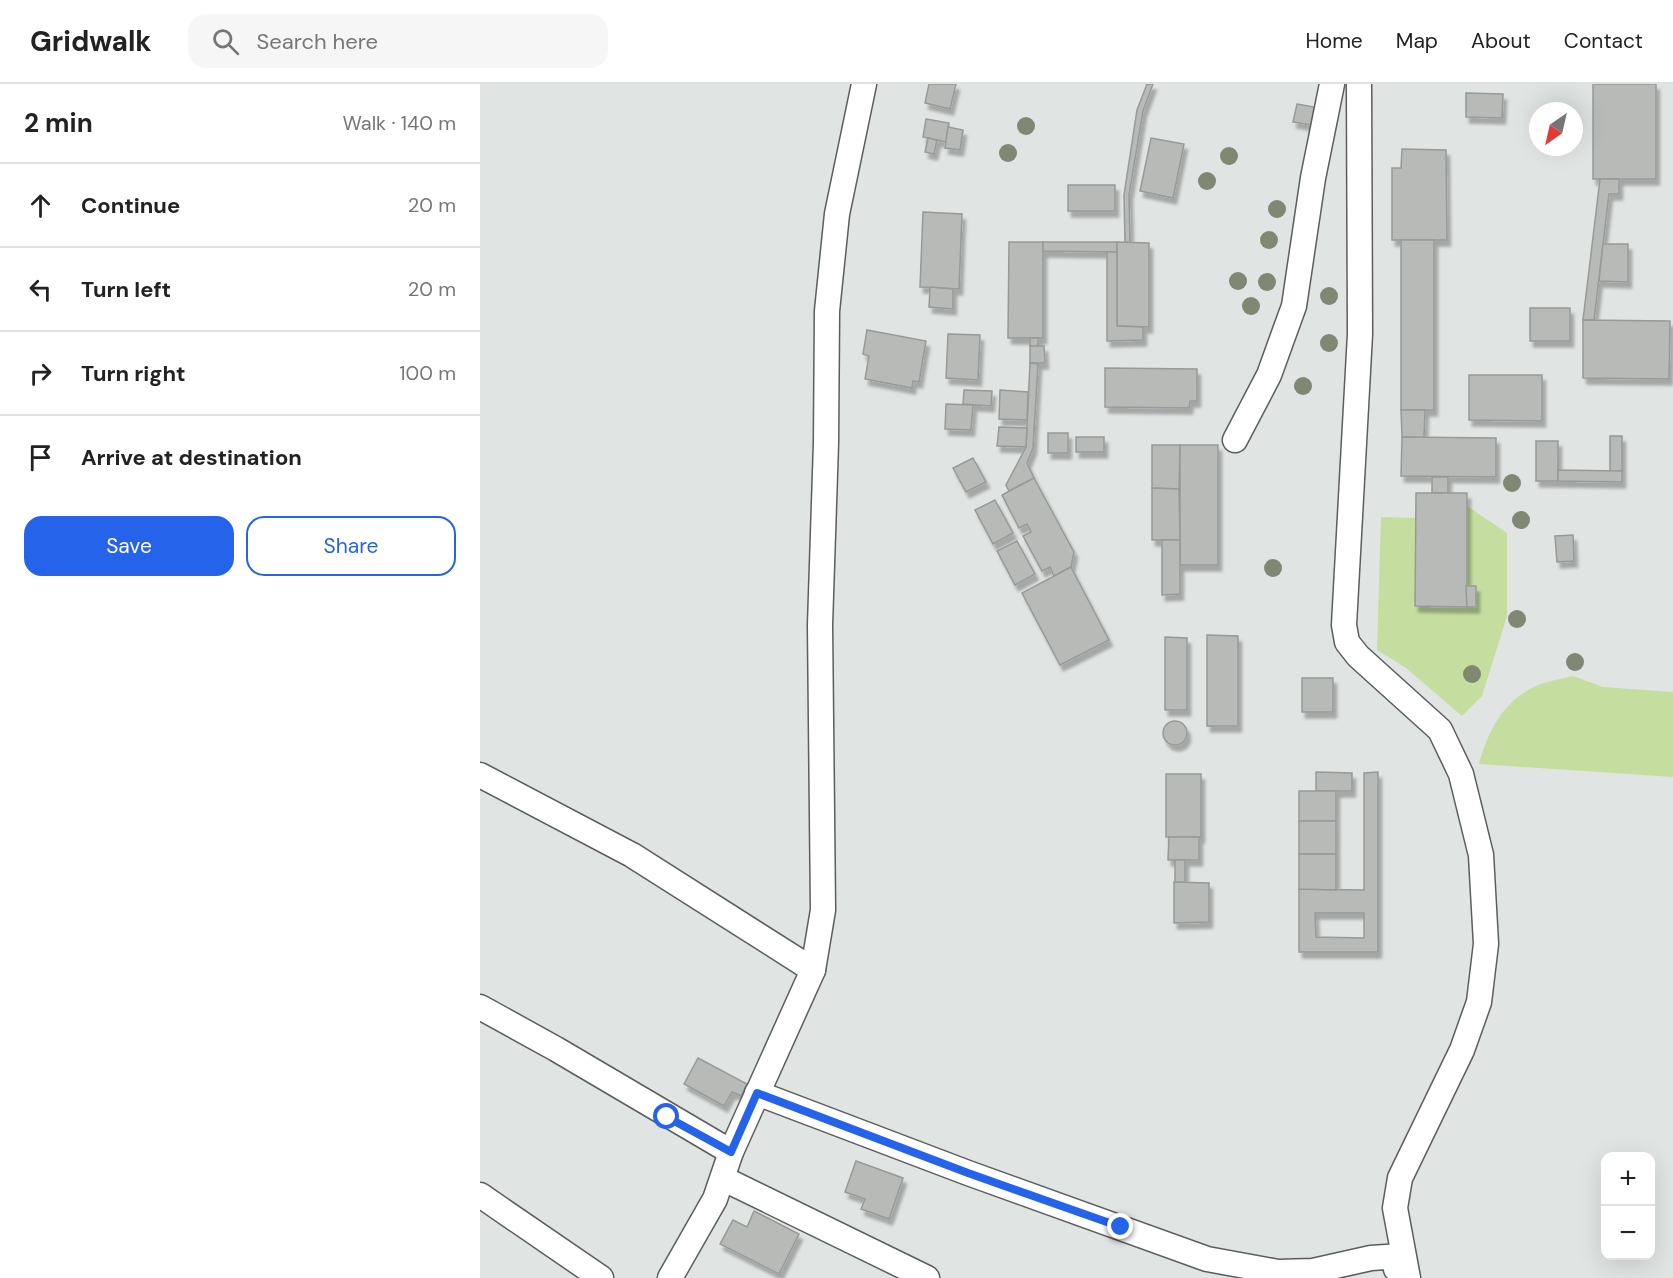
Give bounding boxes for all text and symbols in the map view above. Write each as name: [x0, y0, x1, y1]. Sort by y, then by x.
search box: [188, 14, 608, 68]
text: Gridwalk: [30, 23, 152, 60]
icon: search: [209, 25, 242, 58]
text: Search here: [257, 27, 378, 56]
text: Home: [1305, 27, 1363, 55]
text: Map: [1396, 27, 1438, 55]
text: About: [1471, 27, 1531, 55]
text: Contact: [1564, 27, 1643, 55]
north arrow: [1529, 102, 1583, 156]
text: 2 min: [24, 106, 93, 140]
text: Walk · 140 m: [342, 110, 456, 136]
icon: ahead: [24, 189, 57, 222]
text: Continue: [81, 191, 180, 220]
text: 20 m: [408, 192, 456, 218]
icon: left: [24, 273, 57, 306]
text: Turn left: [81, 275, 171, 304]
text: 20 m: [408, 276, 456, 302]
icon: right: [24, 357, 57, 390]
text: Turn right: [81, 359, 186, 388]
text: 100 m: [399, 360, 456, 386]
icon: arrive: [24, 441, 57, 474]
text: Arrive at destination: [81, 443, 302, 472]
button: Save: [24, 516, 234, 576]
button: Share: [246, 516, 456, 576]
route start: [653, 1103, 679, 1129]
map controls: [1601, 1152, 1655, 1260]
button: +: [1601, 1152, 1655, 1206]
button: −: [1601, 1206, 1655, 1260]
route end: [1107, 1213, 1133, 1239]

